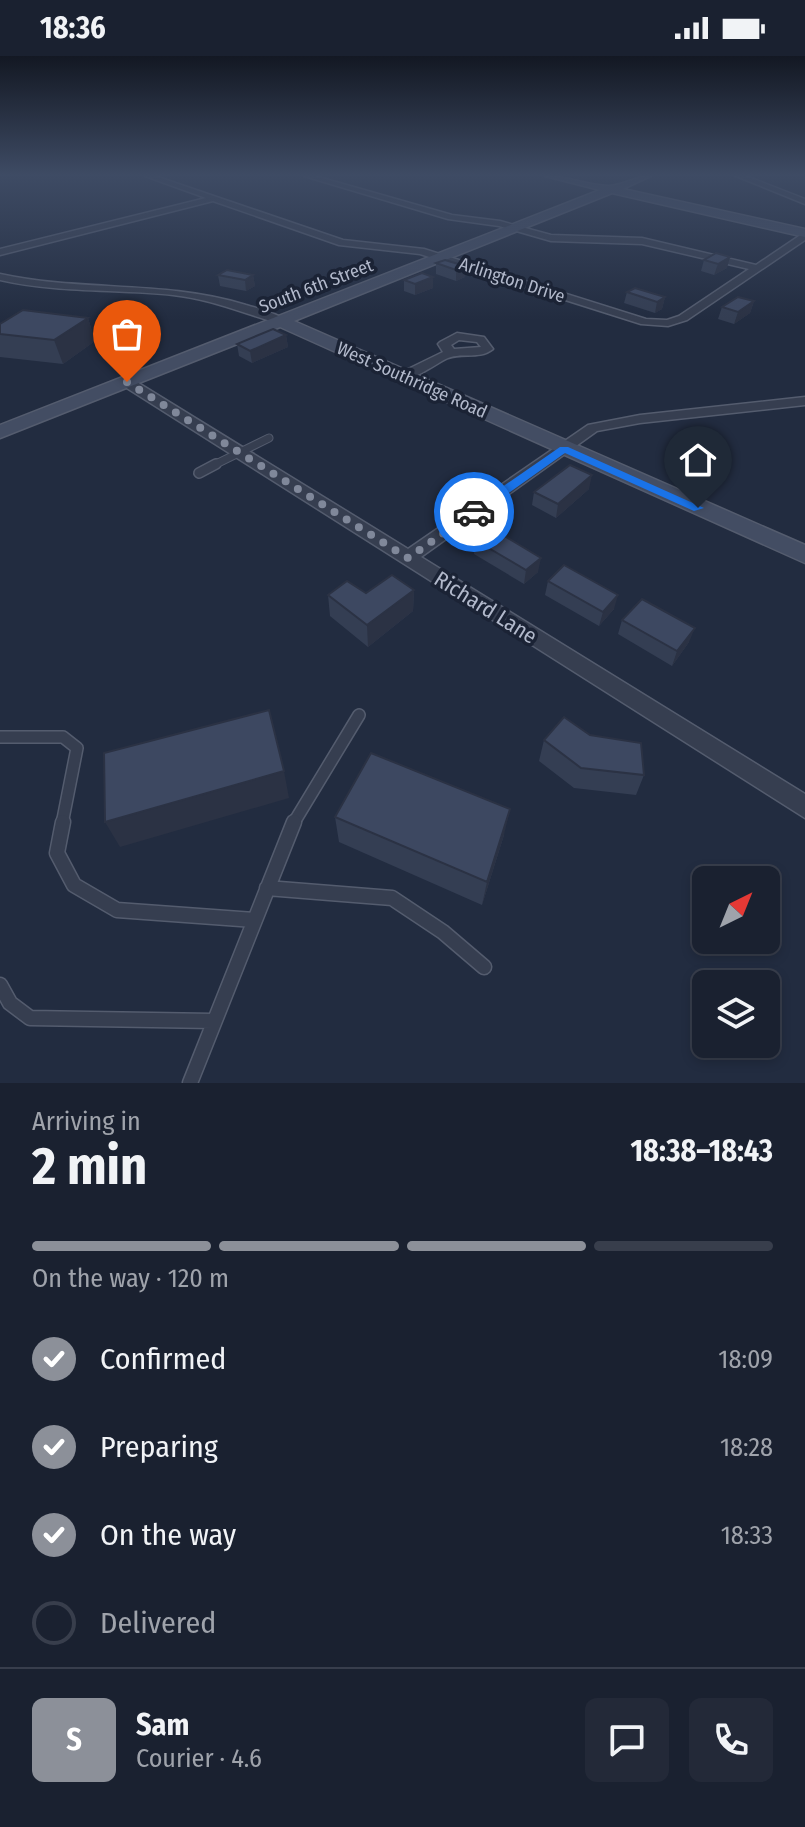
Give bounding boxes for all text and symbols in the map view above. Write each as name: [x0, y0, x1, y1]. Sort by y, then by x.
text: 18:36: [40, 10, 106, 46]
street label: Arlington Drive: [456, 253, 568, 307]
street label: South 6th Street: [256, 254, 376, 318]
pin: [93, 300, 161, 382]
icon: bag: [105, 312, 149, 356]
street label: West Southridge Road: [333, 337, 491, 423]
pin: [664, 426, 732, 508]
icon: home: [676, 438, 720, 482]
courier: [434, 472, 514, 552]
icon: car: [452, 490, 496, 534]
street label: Richard Lane: [429, 565, 542, 650]
north arrow: [692, 866, 780, 954]
map controls: [692, 866, 780, 1058]
button: layers: [692, 970, 780, 1058]
text: Arriving in: [32, 1106, 141, 1137]
text: 18:38–18:43: [630, 1133, 773, 1169]
text: 2 min: [32, 1135, 147, 1198]
text: On the way · 120 m: [32, 1263, 229, 1294]
icon: check: [32, 1337, 76, 1381]
text: Confirmed: [100, 1341, 226, 1377]
text: 18:09: [718, 1344, 773, 1375]
icon: check: [32, 1425, 76, 1469]
text: Preparing: [100, 1429, 218, 1465]
text: 18:28: [720, 1432, 773, 1463]
icon: check: [32, 1513, 76, 1557]
text: On the way: [100, 1517, 236, 1553]
text: 18:33: [721, 1520, 773, 1551]
text: Delivered: [100, 1605, 216, 1641]
button: chat: [585, 1698, 669, 1782]
button: phone: [689, 1698, 773, 1782]
text: Sam: [136, 1707, 189, 1743]
text: S: [66, 1722, 82, 1758]
text: Courier · 4.6: [136, 1743, 262, 1774]

